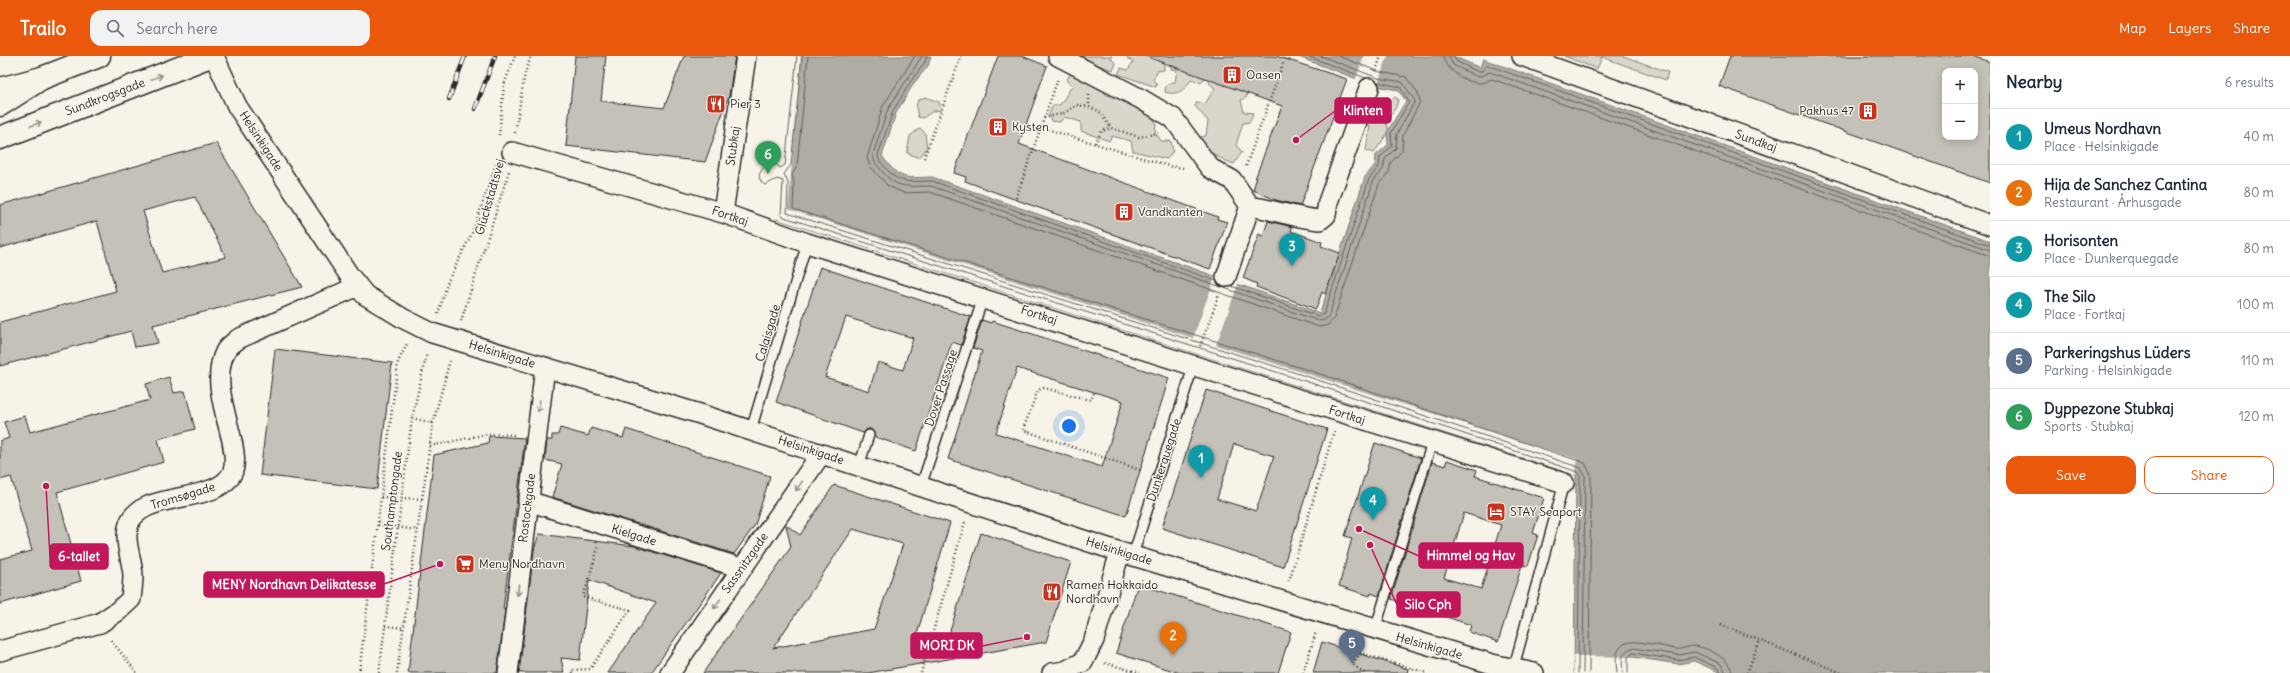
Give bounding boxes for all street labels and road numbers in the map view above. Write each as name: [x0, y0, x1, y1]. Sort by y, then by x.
street label: Sundkrogsgade: [63, 74, 147, 119]
street label: Helsinkigade: [236, 108, 286, 174]
street label: Stubkaj: [722, 125, 743, 167]
street label: Sundkaj: [1733, 126, 1779, 155]
street label: Glückstadtsvej: [472, 157, 508, 237]
street label: Fortkaj: [710, 202, 750, 229]
street label: Calaisgade: [752, 302, 783, 363]
street label: Fortkaj: [1019, 302, 1059, 327]
street label: Helsinkigade: [467, 336, 537, 371]
street label: Dover Passage: [921, 348, 960, 428]
street label: Fortkaj: [1327, 402, 1367, 427]
street label: Dunkerquegade: [1143, 416, 1184, 503]
street label: Helsinkigade: [776, 432, 846, 467]
street label: Southamptongade: [378, 450, 405, 552]
street label: Rostockgade: [515, 472, 538, 543]
street label: Tromsøgade: [149, 479, 217, 512]
street label: Kielgade: [610, 521, 658, 548]
street label: Sassnitzgade: [718, 529, 771, 596]
street label: Helsinkigade: [1084, 533, 1154, 568]
street label: Helsinkigade: [1394, 629, 1464, 662]

